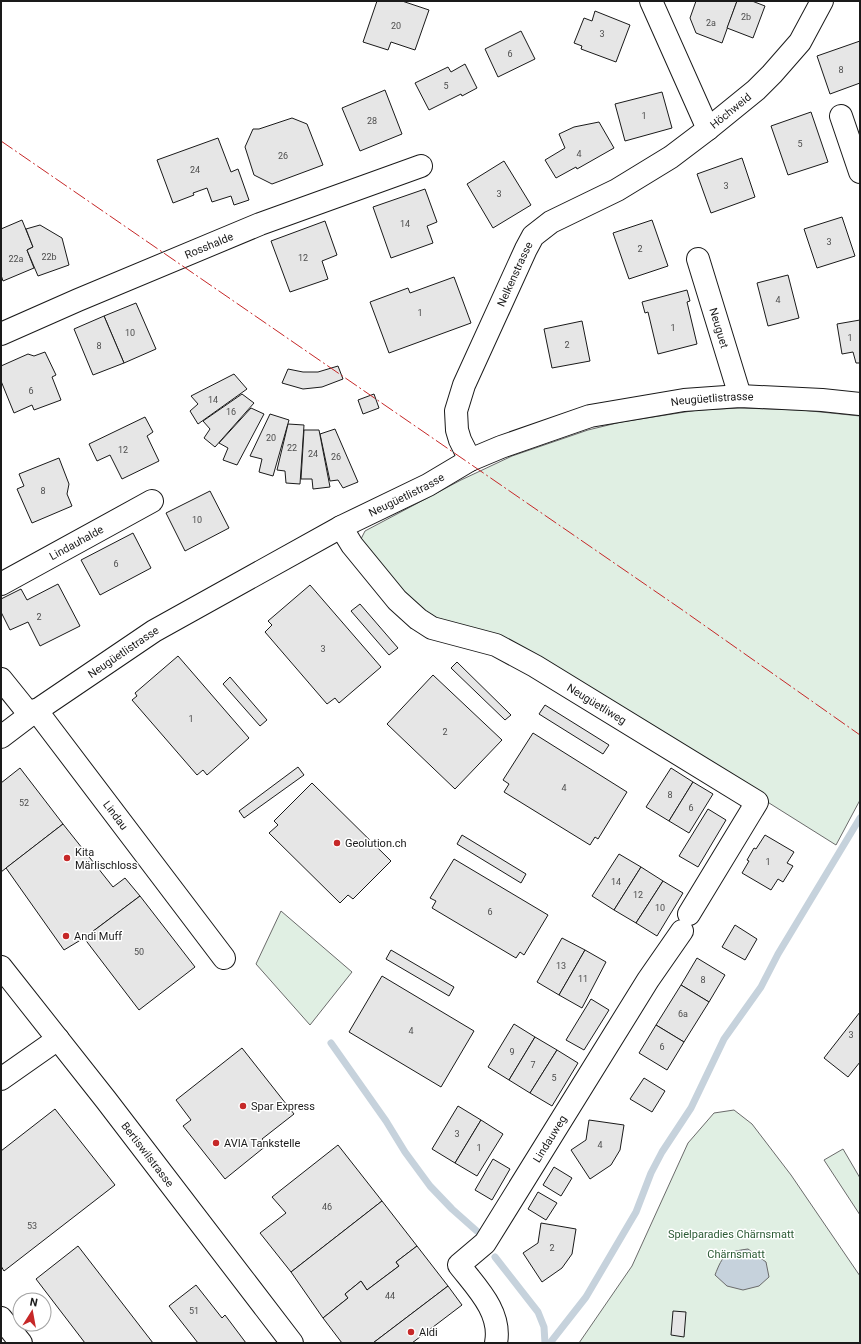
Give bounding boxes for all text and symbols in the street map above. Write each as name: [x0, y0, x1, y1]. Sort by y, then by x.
house number: 2b: [741, 12, 751, 22]
house number: 2a: [706, 18, 716, 28]
house number: 20: [391, 21, 401, 31]
house number: 3: [599, 29, 605, 39]
house number: 6: [507, 49, 513, 59]
house number: 8: [838, 65, 844, 75]
house number: 5: [443, 81, 449, 91]
street label: Höchweid: [707, 90, 754, 131]
house number: 1: [641, 111, 647, 121]
house number: 28: [367, 116, 377, 126]
house number: 5: [797, 139, 803, 149]
house number: 4: [576, 149, 582, 159]
house number: 26: [278, 151, 288, 161]
house number: 24: [190, 165, 200, 175]
house number: 3: [723, 181, 729, 191]
house number: 3: [496, 189, 502, 199]
house number: 14: [400, 219, 410, 229]
street label: Rosshalde: [183, 229, 235, 261]
house number: 3: [826, 237, 832, 247]
street label: Nelkenstrasse: [494, 239, 535, 308]
house number: 2: [637, 244, 643, 254]
house number: 22b: [41, 252, 57, 262]
house number: 12: [298, 253, 308, 263]
house number: 22a: [8, 254, 24, 264]
house number: 4: [775, 295, 781, 305]
street label: Neuguet: [707, 306, 732, 350]
house number: 1: [417, 308, 423, 318]
house number: 1: [670, 323, 676, 333]
house number: 10: [125, 328, 135, 338]
house number: 1: [847, 333, 853, 343]
house number: 2: [564, 340, 570, 350]
house number: 8: [96, 341, 102, 351]
house number: 6: [28, 386, 34, 396]
street label: Neugüetlistrasse: [670, 389, 754, 409]
house number: 14: [208, 395, 218, 405]
house number: 16: [226, 407, 236, 417]
house number: 20: [266, 433, 276, 443]
house number: 22: [287, 443, 297, 453]
house number: 12: [118, 445, 128, 455]
house number: 24: [308, 449, 318, 459]
house number: 26: [331, 452, 341, 462]
street label: Neugüetlistrasse: [366, 470, 447, 519]
house number: 8: [40, 486, 46, 496]
house number: 10: [192, 515, 202, 525]
street label: Lindauhalde: [47, 522, 106, 563]
house number: 6: [113, 559, 119, 569]
house number: 2: [36, 612, 42, 622]
street label: Neugüetlistrasse: [85, 623, 161, 680]
house number: 3: [320, 644, 326, 654]
street label: Neugüetliweg: [565, 681, 629, 727]
house number: 1: [188, 714, 194, 724]
house number: 2: [442, 727, 448, 737]
house number: 4: [561, 783, 567, 793]
house number: 8: [667, 790, 673, 800]
house number: 52: [19, 798, 29, 808]
street label: Lindau: [101, 798, 131, 832]
house number: 6: [688, 803, 694, 813]
place label: Geolution.ch: [345, 837, 407, 850]
marker: Geolution.ch: [332, 838, 342, 848]
place label: Kita Märlischloss: [75, 846, 138, 872]
marker: Kita Märlischloss: [62, 853, 72, 863]
house number: 1: [765, 857, 771, 867]
house number: 14: [611, 877, 621, 887]
house number: 12: [633, 890, 643, 900]
house number: 10: [655, 903, 665, 913]
house number: 6: [487, 907, 493, 917]
place label: Andi Muff: [74, 930, 122, 943]
marker: Andi Muff: [61, 931, 71, 941]
house number: 50: [134, 947, 144, 957]
house number: 13: [556, 961, 566, 971]
house number: 11: [578, 974, 588, 984]
house number: 8: [700, 975, 706, 985]
house number: 6a: [678, 1009, 688, 1019]
house number: 4: [408, 1026, 414, 1036]
house number: 3: [848, 1030, 854, 1040]
house number: 6: [659, 1042, 665, 1052]
house number: 9: [509, 1047, 515, 1057]
house number: 7: [530, 1060, 536, 1070]
house number: 5: [551, 1073, 557, 1083]
place label: Spar Express: [251, 1100, 315, 1113]
marker: Spar Express: [238, 1101, 248, 1111]
street label: Lindauweg: [530, 1113, 569, 1165]
street label: Bertiswilstrasse: [119, 1119, 177, 1190]
house number: 3: [454, 1129, 460, 1139]
place label: AVIA Tankstelle: [224, 1137, 301, 1150]
marker: AVIA Tankstelle: [211, 1138, 221, 1148]
house number: 4: [597, 1140, 603, 1150]
house number: 1: [476, 1143, 482, 1153]
house number: 46: [322, 1202, 332, 1212]
house number: 53: [27, 1221, 37, 1231]
park label: Spielparadies Chärnsmatt: [668, 1228, 794, 1241]
house number: 2: [549, 1243, 555, 1253]
park label: Chärnsmatt: [707, 1248, 765, 1261]
house number: 44: [385, 1291, 395, 1301]
north arrow: [12, 1292, 52, 1332]
text: N: [29, 1296, 39, 1310]
house number: 51: [189, 1306, 199, 1316]
place label: Aldi: [419, 1326, 438, 1339]
marker: Aldi: [406, 1327, 416, 1337]

